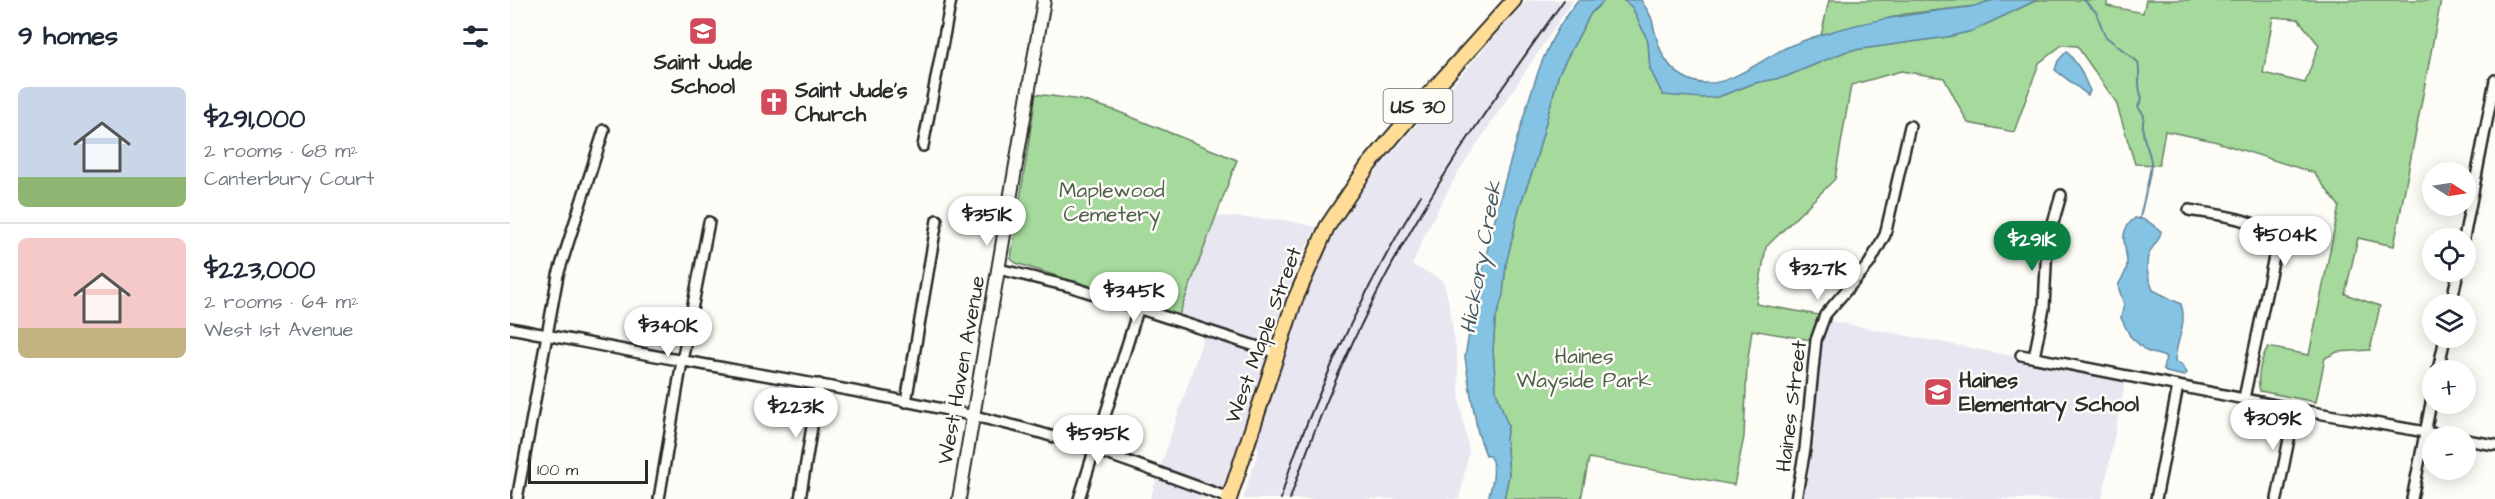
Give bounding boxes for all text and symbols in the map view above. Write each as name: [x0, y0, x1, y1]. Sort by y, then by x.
school or university icon: Saint Jude School: [687, 15, 719, 47]
text: 9 homes: [18, 18, 118, 54]
icon: filters: [459, 20, 492, 53]
place label: Saint Jude School: [653, 48, 753, 101]
place label: Saint Jude's Church: [794, 76, 908, 129]
church icon: Saint Jude's Church: [758, 86, 790, 118]
road number: US 30: [1384, 89, 1452, 123]
text: $291,000: [204, 101, 305, 137]
icon: home: [66, 111, 138, 183]
text: 2 rooms · 68 m²: [204, 137, 358, 165]
north arrow: [2422, 162, 2476, 216]
map controls: [2422, 162, 2476, 480]
text: Canterbury Court: [204, 165, 374, 193]
park label: Maplewood Cemetery: [1059, 176, 1165, 231]
water label: Hickory Creek: [1453, 178, 1511, 336]
pin: $351K: [945, 196, 1029, 247]
text: $351K: [962, 201, 1012, 229]
pin: $504K: [2243, 216, 2327, 267]
pin: $291K: [1990, 221, 2074, 272]
text: $504K: [2253, 221, 2317, 249]
text: $291K: [2008, 226, 2056, 254]
button: locate: [2422, 228, 2476, 282]
street label: West Maple Street: [1218, 242, 1310, 428]
pin: $327K: [1776, 250, 1860, 301]
text: $223,000: [204, 252, 315, 288]
text: $327K: [1789, 255, 1847, 283]
icon: home: [66, 262, 138, 334]
pin: $345K: [1092, 272, 1176, 323]
street label: West Haven Avenue: [931, 273, 992, 467]
text: $345K: [1103, 277, 1165, 305]
text: 2 rooms · 64 m²: [204, 288, 359, 316]
button: layers: [2422, 294, 2476, 348]
pin: $340K: [626, 307, 710, 358]
text: $340K: [638, 312, 698, 340]
text: West 1st Avenue: [204, 316, 353, 344]
street label: Haines Street: [1769, 338, 1814, 473]
park label: Haines Wayside Park: [1517, 342, 1651, 397]
button: +: [2422, 360, 2476, 414]
place label: Haines Elementary School: [1959, 366, 2140, 422]
school or university icon: Haines Elementary School: [1922, 376, 1954, 408]
pin: $223K: [754, 388, 838, 439]
text: $223K: [768, 393, 824, 421]
pin: $309K: [2231, 400, 2315, 451]
text: $309K: [2244, 405, 2302, 433]
pin: $595K: [1056, 415, 1140, 466]
text: $595K: [1067, 420, 1129, 448]
button: −: [2422, 426, 2476, 480]
scale bar: [528, 457, 648, 484]
text: 100 m: [537, 459, 578, 481]

